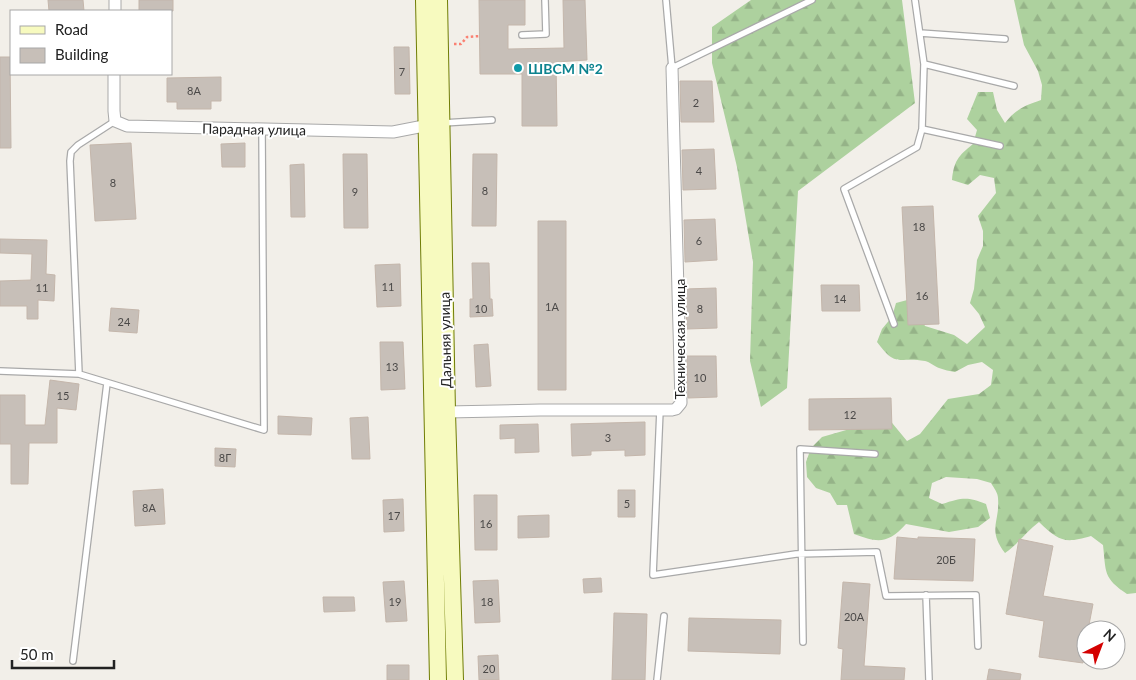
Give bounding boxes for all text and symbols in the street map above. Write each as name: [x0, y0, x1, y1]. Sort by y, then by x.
legend: [10, 10, 172, 75]
text: Road: [55, 20, 88, 38]
text: Building: [55, 45, 108, 63]
place label: ШВСМ №2: [528, 60, 603, 77]
marker: ШВСМ №2: [512, 62, 524, 74]
house number: 7: [399, 65, 405, 78]
house number: 8А: [187, 84, 201, 97]
house number: 2: [693, 96, 699, 109]
street label: Парадная улица: [202, 120, 306, 138]
house number: 4: [696, 164, 703, 177]
house number: 8: [110, 176, 116, 189]
house number: 8: [482, 184, 488, 197]
house number: 9: [352, 185, 358, 198]
house number: 18: [913, 220, 925, 233]
house number: 6: [696, 234, 702, 247]
street label: Техническая улица: [671, 278, 688, 400]
house number: 11: [382, 280, 394, 293]
house number: 11: [36, 281, 48, 294]
house number: 16: [916, 289, 928, 302]
street label: Дальняя улица: [436, 292, 454, 388]
house number: 14: [834, 292, 847, 305]
house number: 1А: [545, 300, 559, 313]
house number: 10: [475, 302, 488, 315]
house number: 8: [697, 302, 703, 315]
house number: 24: [118, 315, 131, 328]
house number: 13: [386, 360, 398, 373]
house number: 10: [694, 371, 707, 384]
house number: 15: [57, 389, 69, 402]
house number: 12: [844, 408, 856, 421]
house number: 3: [605, 431, 611, 444]
house number: 8Г: [219, 451, 231, 464]
house number: 5: [624, 497, 630, 510]
house number: 8А: [142, 501, 156, 514]
house number: 17: [388, 509, 400, 522]
house number: 16: [480, 517, 492, 530]
house number: 20Б: [936, 553, 956, 566]
house number: 19: [389, 595, 401, 608]
house number: 18: [481, 595, 493, 608]
house number: 20А: [844, 610, 865, 623]
north arrow: [1076, 620, 1126, 670]
text: N: [1100, 625, 1120, 645]
scale bar: [12, 638, 115, 670]
text: 50 m: [20, 645, 54, 663]
house number: 20: [483, 662, 496, 675]

